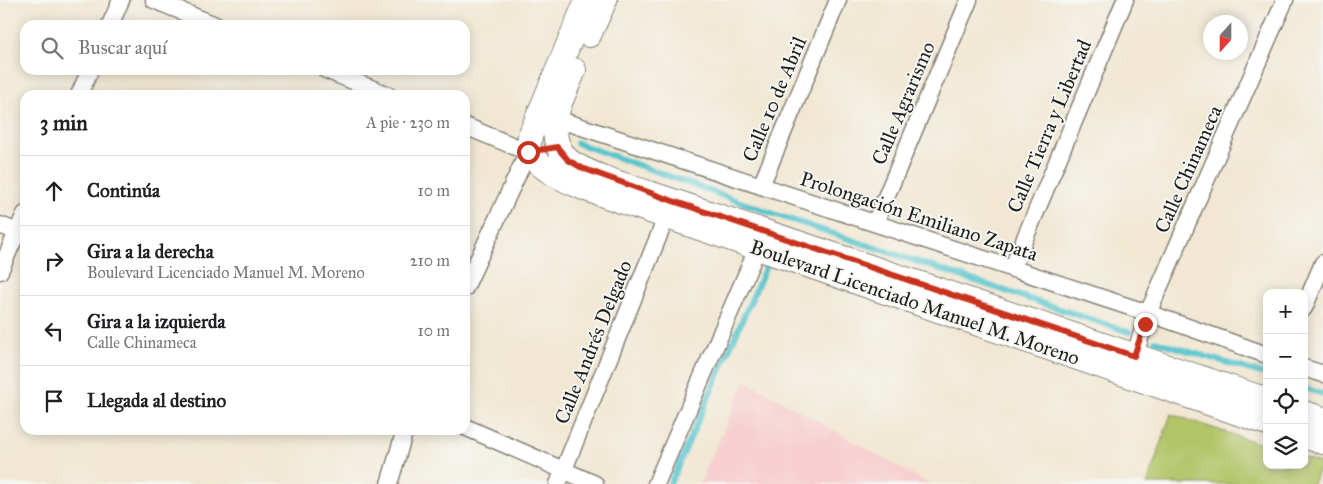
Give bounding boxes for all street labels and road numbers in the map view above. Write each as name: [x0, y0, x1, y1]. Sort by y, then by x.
street label: Calle 10 de Abril: [737, 32, 811, 165]
street label: Calle Tierra y Libertad: [1002, 36, 1096, 216]
street label: Calle Agrarismo: [866, 38, 941, 169]
street label: Calle Chinameca: [1149, 101, 1227, 236]
street label: Prolongación Emiliano Zapata: [797, 166, 1041, 267]
street label: Boulevard Licenciado Manuel M. Moreno: [747, 234, 1083, 370]
street label: Calle Andrés Delgado: [549, 257, 638, 428]

